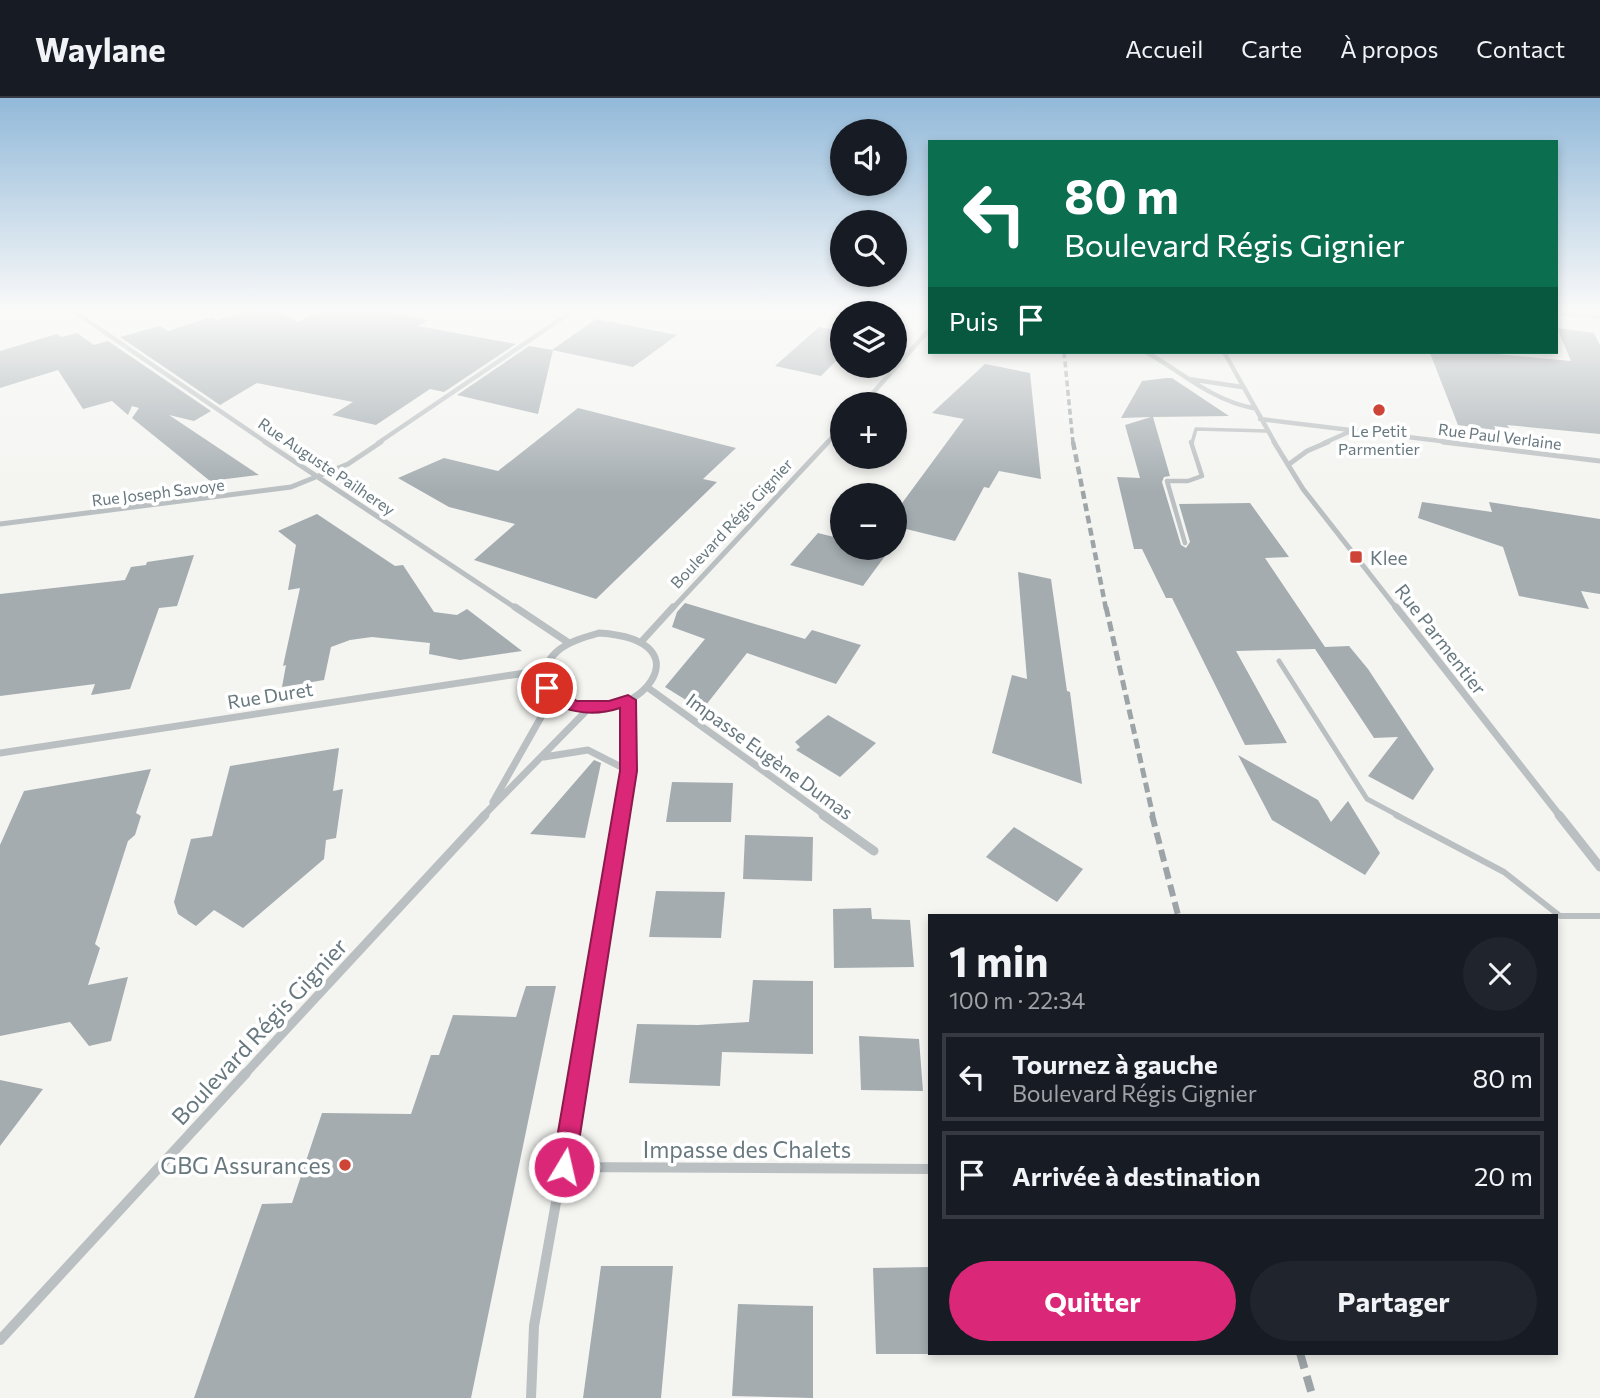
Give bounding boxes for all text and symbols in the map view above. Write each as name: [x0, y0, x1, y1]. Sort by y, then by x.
text: Waylane: [35, 28, 166, 69]
text: Accueil: [1125, 34, 1203, 63]
text: Carte: [1241, 34, 1302, 63]
text: À propos: [1340, 34, 1438, 63]
text: Contact: [1476, 34, 1565, 63]
map controls: [830, 119, 907, 560]
button: sound: [830, 119, 907, 196]
text: 80 m: [1064, 164, 1179, 224]
icon: left: [949, 168, 1040, 259]
button: search: [830, 210, 907, 287]
text: Boulevard Régis Gignier: [1064, 224, 1405, 264]
button: layers: [830, 301, 907, 378]
icon: arrive: [1012, 301, 1050, 339]
text: Puis: [949, 305, 998, 336]
button: +: [830, 392, 907, 469]
marker: Le Petit Parmentier: [1371, 402, 1387, 418]
street label: Rue Auguste Pailherey: [255, 413, 399, 519]
street label: Rue Paul Verlaine: [1437, 419, 1563, 453]
place label: Le Petit Parmentier: [1338, 421, 1421, 458]
street label: Boulevard Régis Gignier: [666, 454, 796, 592]
street label: Rue Joseph Savoye: [90, 474, 226, 510]
button: −: [830, 483, 907, 560]
place label: Klee: [1370, 546, 1408, 569]
marker: Klee: [1348, 549, 1364, 565]
street label: Rue Parmentier: [1391, 579, 1492, 699]
pin: [517, 658, 577, 718]
icon: arrive: [528, 669, 566, 707]
street label: Rue Duret: [226, 677, 315, 713]
street label: Impasse Eugène Dumas: [682, 688, 858, 824]
street label: Boulevard Régis Gignier: [165, 932, 353, 1130]
text: 1 min: [949, 934, 1049, 986]
button: close: [1463, 937, 1537, 1011]
text: 100 m · 22:34: [949, 986, 1085, 1014]
text: Tournez à gauche: [1012, 1048, 1218, 1079]
icon: left: [953, 1058, 991, 1096]
text: 80 m: [1473, 1062, 1533, 1093]
text: Boulevard Régis Gignier: [1012, 1079, 1257, 1107]
position arrow: [527, 1130, 601, 1204]
street label: Impasse des Chalets: [643, 1135, 851, 1163]
place label: GBG Assurances: [160, 1151, 331, 1179]
icon: arrive: [953, 1156, 991, 1194]
marker: GBG Assurances: [337, 1157, 353, 1173]
text: Arrivée à destination: [1012, 1160, 1260, 1191]
text: 20 m: [1474, 1160, 1533, 1191]
button: Quitter: [949, 1261, 1236, 1341]
button: Partager: [1250, 1261, 1537, 1341]

